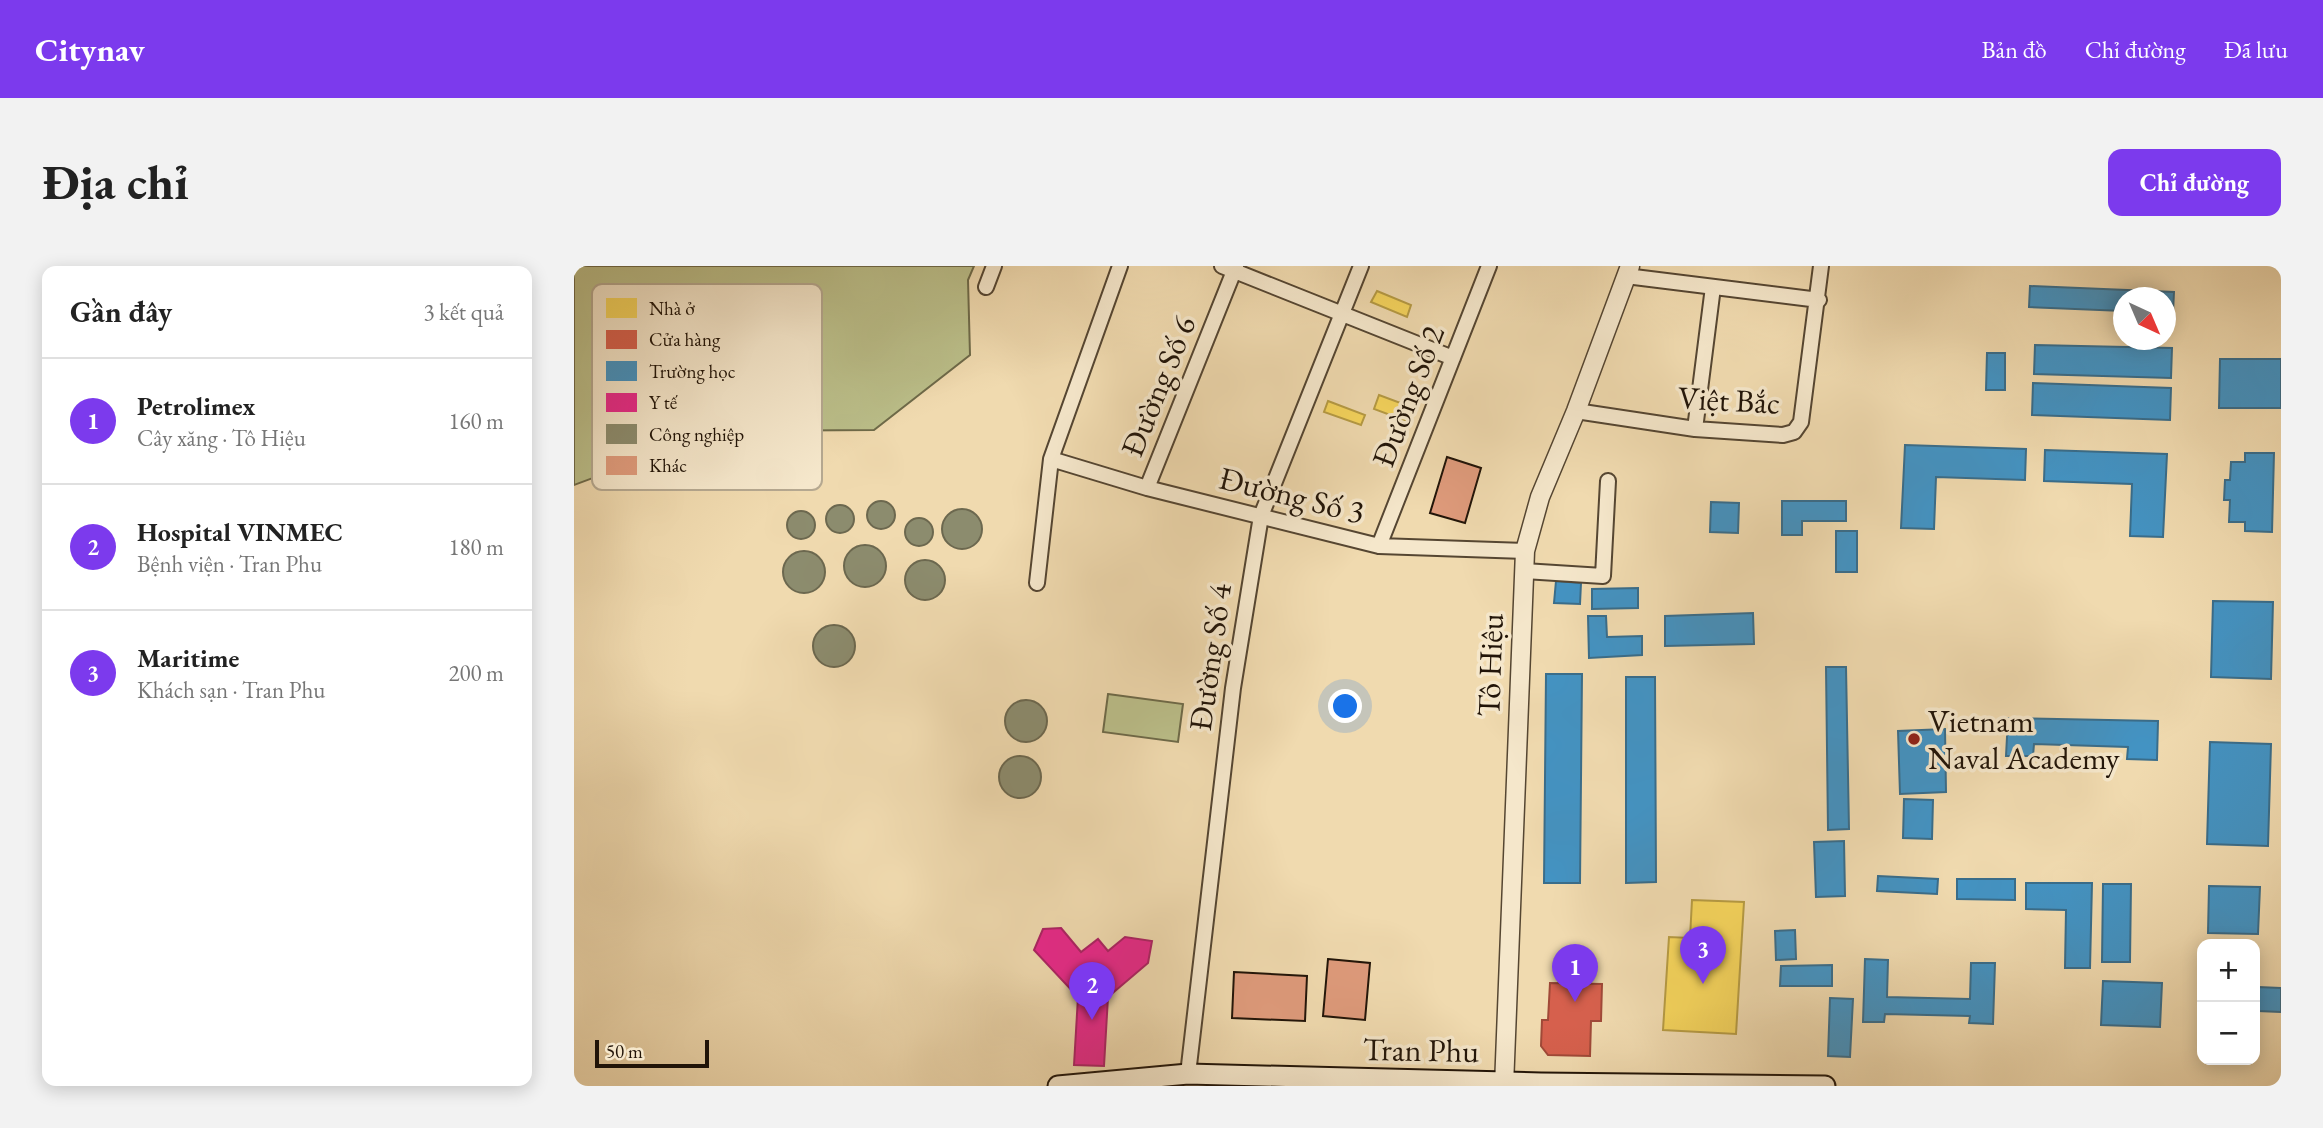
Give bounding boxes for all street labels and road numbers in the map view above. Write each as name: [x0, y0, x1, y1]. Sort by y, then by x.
street label: Đường Số 6: [1111, 310, 1205, 462]
street label: Đường Số 2: [1362, 319, 1454, 473]
street label: Việt Bắc: [1677, 376, 1781, 424]
street label: Đường Số 3: [1215, 457, 1369, 533]
street label: Đường Số 4: [1179, 580, 1241, 733]
street label: Tô Hiệu: [1467, 612, 1513, 717]
street label: Tran Phu: [1363, 1028, 1479, 1072]

